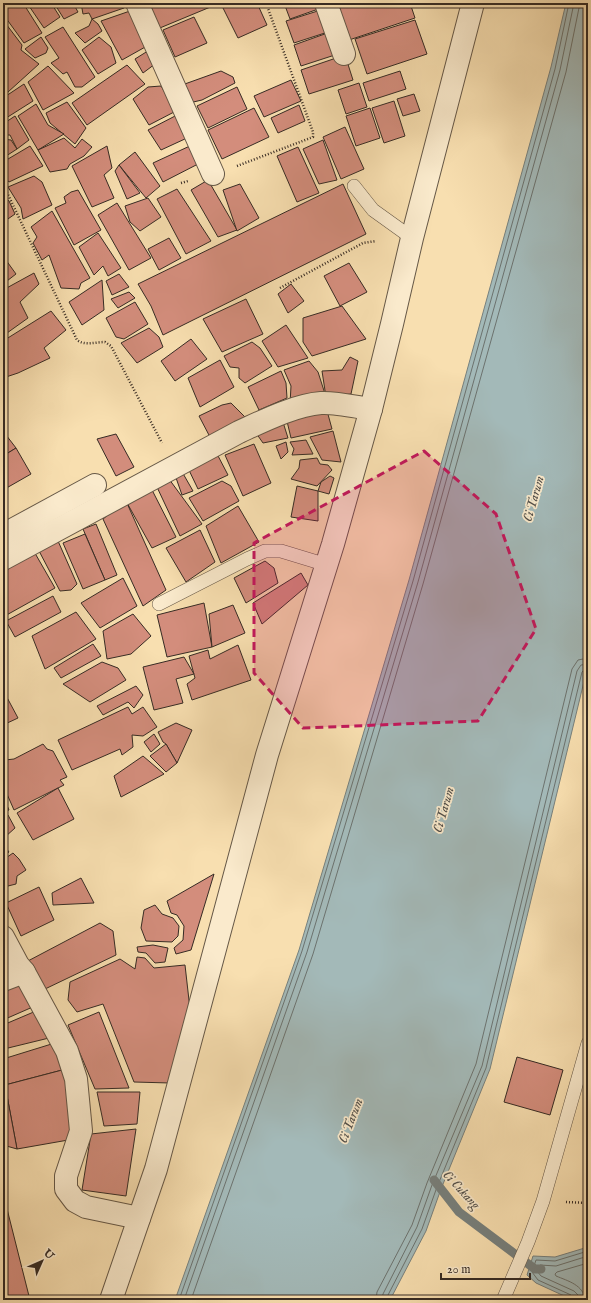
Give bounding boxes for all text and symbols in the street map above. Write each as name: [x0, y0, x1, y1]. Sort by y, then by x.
water label: Ci Tarum: [519, 474, 549, 524]
water label: Ci Tarum: [429, 785, 459, 835]
water label: Ci Tarum: [335, 1096, 367, 1146]
water label: Ci Cukang: [438, 1167, 484, 1215]
north arrow: [22, 1241, 62, 1281]
text: U: [39, 1246, 57, 1263]
scale bar: [441, 1255, 530, 1281]
text: 20 m: [447, 1262, 470, 1277]

